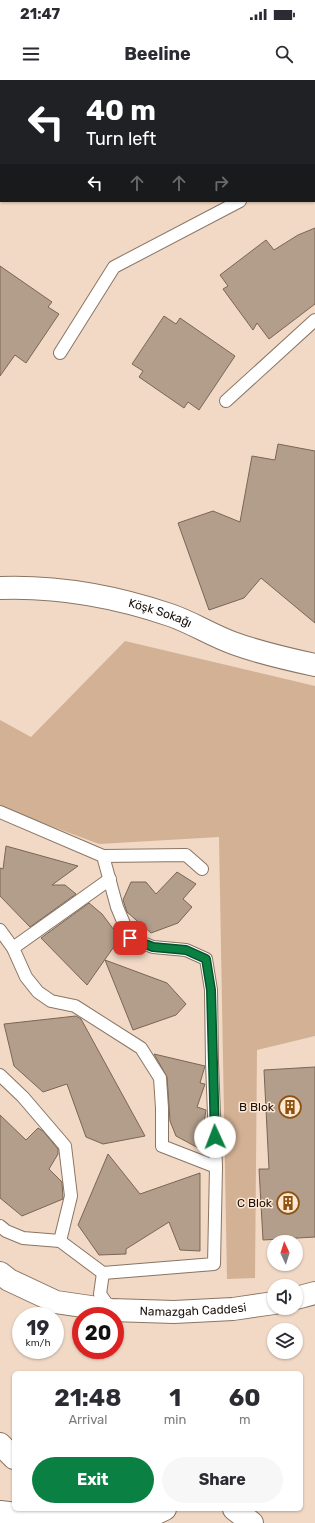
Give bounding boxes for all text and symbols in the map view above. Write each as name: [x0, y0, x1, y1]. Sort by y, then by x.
text: 21:47: [20, 5, 60, 23]
icon: menu: [20, 43, 42, 65]
text: Beeline: [124, 43, 191, 65]
icon: search: [273, 43, 295, 65]
text: 40 m: [86, 94, 156, 127]
icon: left: [20, 96, 72, 148]
text: Turn left: [86, 128, 156, 150]
icon: left: [84, 172, 106, 194]
icon: ahead: [126, 172, 148, 194]
icon: ahead: [168, 172, 190, 194]
icon: right: [210, 172, 232, 194]
street label: Köşk Sokağı: [127, 596, 194, 630]
pin: [113, 921, 147, 955]
icon: arrive: [119, 927, 141, 949]
building icon: B Blok: [277, 1094, 303, 1120]
place label: B Blok: [239, 1100, 275, 1114]
position arrow: [194, 1116, 236, 1158]
building icon: C Blok: [275, 1190, 301, 1216]
place label: C Blok: [237, 1196, 273, 1210]
north arrow: [267, 1235, 303, 1271]
map controls: [267, 1235, 303, 1359]
button: sound: [267, 1279, 303, 1315]
street label: Namazgah Caddesi: [139, 1300, 247, 1319]
speed limit sign: 20: [72, 1307, 124, 1359]
text: 19: [27, 1316, 49, 1340]
button: layers: [267, 1323, 303, 1359]
text: km/h: [26, 1337, 50, 1349]
text: 21:48: [54, 1384, 122, 1412]
text: 1: [169, 1384, 181, 1412]
text: 60: [229, 1384, 261, 1412]
text: Arrival: [68, 1412, 107, 1427]
text: min: [164, 1412, 186, 1427]
text: m: [239, 1412, 250, 1427]
button: Exit: [32, 1457, 154, 1503]
button: Share: [162, 1457, 283, 1503]

